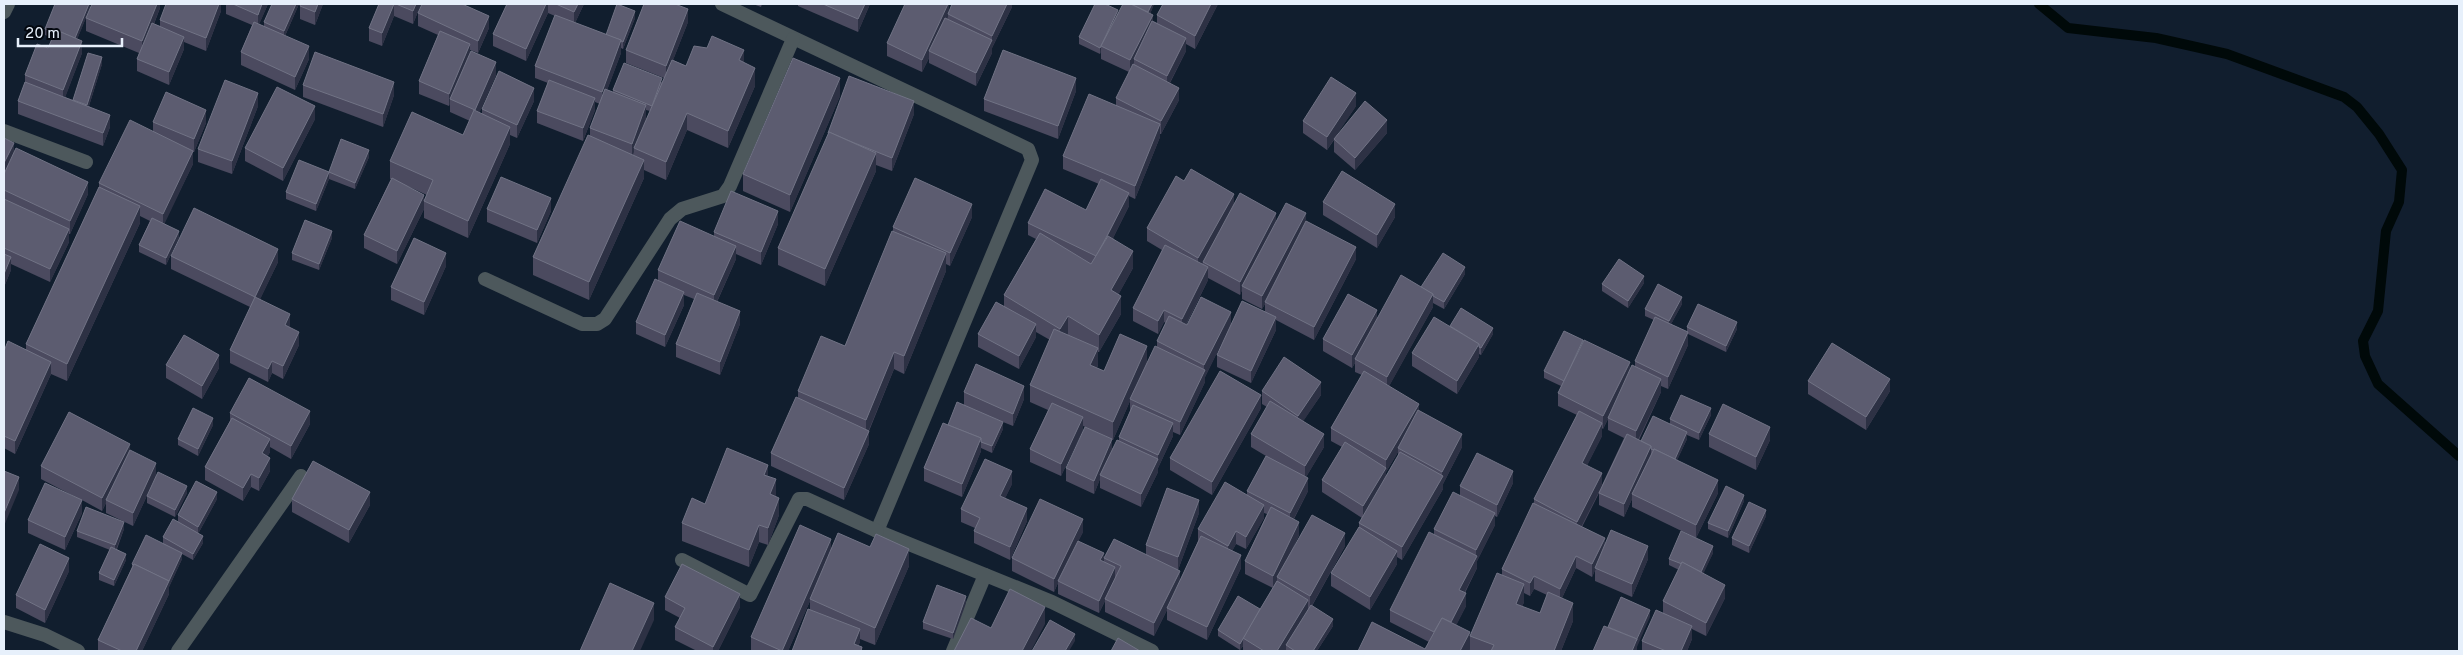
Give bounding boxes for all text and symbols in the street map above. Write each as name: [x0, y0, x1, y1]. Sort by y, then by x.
scale bar: [18, 15, 121, 47]
text: 20 m: [25, 25, 60, 44]

